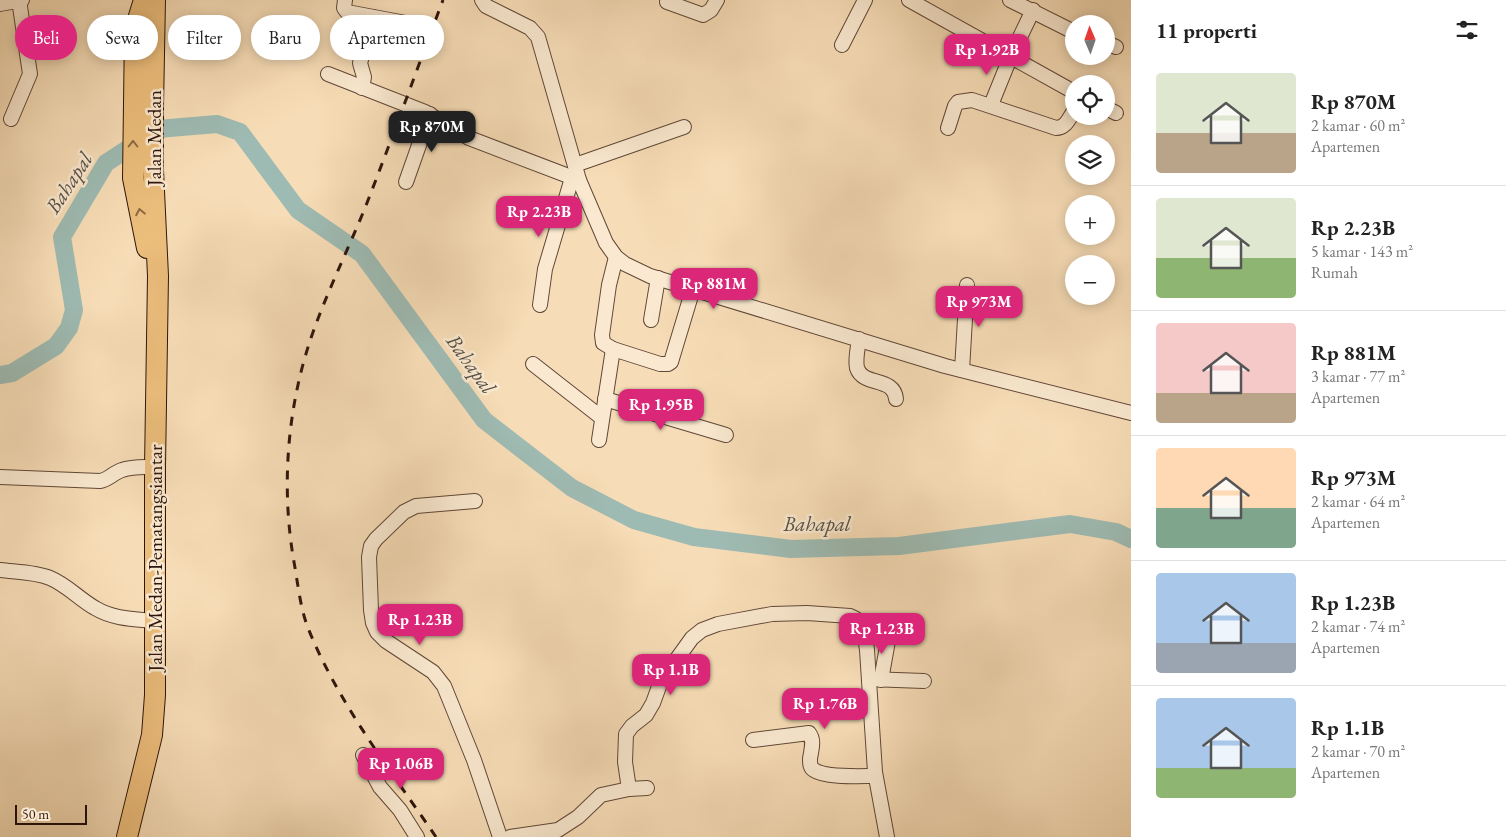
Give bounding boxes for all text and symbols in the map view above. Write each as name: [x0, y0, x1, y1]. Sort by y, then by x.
chip: Beli: [15, 15, 77, 60]
chip: Sewa: [87, 15, 158, 60]
chip: Filter: [168, 15, 241, 60]
chip: Baru: [251, 15, 320, 60]
chip: Apartemen: [330, 15, 444, 60]
north arrow: [1065, 15, 1115, 65]
map controls: [1065, 15, 1115, 305]
icon: filters: [1453, 16, 1481, 44]
text: 11 properti: [1156, 17, 1257, 44]
pin: Rp 1.92B: [935, 34, 1039, 76]
text: Rp 1.92B: [955, 39, 1019, 60]
button: locate: [1065, 75, 1115, 125]
text: Rp 870M: [1311, 88, 1396, 115]
street label: Jalan Medan: [141, 90, 167, 188]
icon: home: [1196, 93, 1256, 153]
pin: Rp 870M: [386, 110, 478, 153]
text: 2 kamar · 60 m²: [1311, 115, 1405, 136]
text: Rp 870M: [400, 116, 464, 137]
button: layers: [1065, 135, 1115, 185]
text: Apartemen: [1311, 136, 1380, 157]
one-way arrow: [128, 139, 138, 147]
water label: Bahapal: [38, 146, 99, 219]
button: +: [1065, 195, 1115, 245]
pin: Rp 2.23B: [487, 196, 591, 238]
text: Rp 2.23B: [507, 201, 571, 222]
one-way arrow: [135, 208, 146, 217]
text: Rp 2.23B: [1311, 214, 1395, 241]
icon: home: [1196, 218, 1256, 278]
text: 5 kamar · 143 m²: [1311, 241, 1413, 262]
button: −: [1065, 255, 1115, 305]
text: Rumah: [1311, 262, 1358, 283]
pin: Rp 881M: [668, 268, 760, 310]
text: Rp 881M: [682, 273, 746, 294]
pin: Rp 973M: [933, 286, 1025, 328]
text: Rp 973M: [947, 291, 1011, 312]
water label: Bahapal: [440, 328, 503, 400]
text: Rp 881M: [1311, 339, 1396, 366]
icon: home: [1196, 343, 1256, 403]
text: 3 kamar · 77 m²: [1311, 366, 1405, 387]
text: Apartemen: [1311, 387, 1380, 408]
pin: Rp 1.95B: [609, 388, 713, 431]
text: Rp 1.95B: [629, 394, 693, 415]
street label: Jalan Medan-Pematangsiantar: [142, 444, 168, 674]
text: Rp 973M: [1311, 464, 1396, 491]
icon: home: [1196, 468, 1256, 528]
text: 2 kamar · 64 m²: [1311, 491, 1405, 512]
water label: Bahapal: [782, 510, 852, 537]
text: Apartemen: [1311, 512, 1380, 533]
text: Rp 1.23B: [1311, 589, 1395, 616]
icon: home: [1196, 593, 1256, 653]
pin: Rp 1.23B: [368, 604, 472, 646]
text: Rp 1.23B: [388, 609, 452, 630]
pin: Rp 1.23B: [830, 612, 934, 655]
text: 2 kamar · 74 m²: [1311, 616, 1405, 637]
text: Rp 1.23B: [850, 618, 914, 639]
text: Apartemen: [1311, 637, 1380, 658]
pin: Rp 1.1B: [625, 654, 717, 696]
text: Rp 1.1B: [643, 659, 699, 680]
pin: Rp 1.76B: [773, 688, 877, 730]
text: Rp 1.76B: [793, 693, 857, 714]
text: Rp 1.1B: [1311, 714, 1384, 741]
icon: home: [1196, 718, 1256, 778]
text: 2 kamar · 70 m²: [1311, 741, 1405, 762]
pin: Rp 1.06B: [349, 748, 453, 790]
text: Rp 1.06B: [369, 753, 433, 774]
text: Apartemen: [1311, 762, 1380, 783]
scale bar: [15, 802, 88, 825]
text: 50 m: [22, 805, 49, 823]

